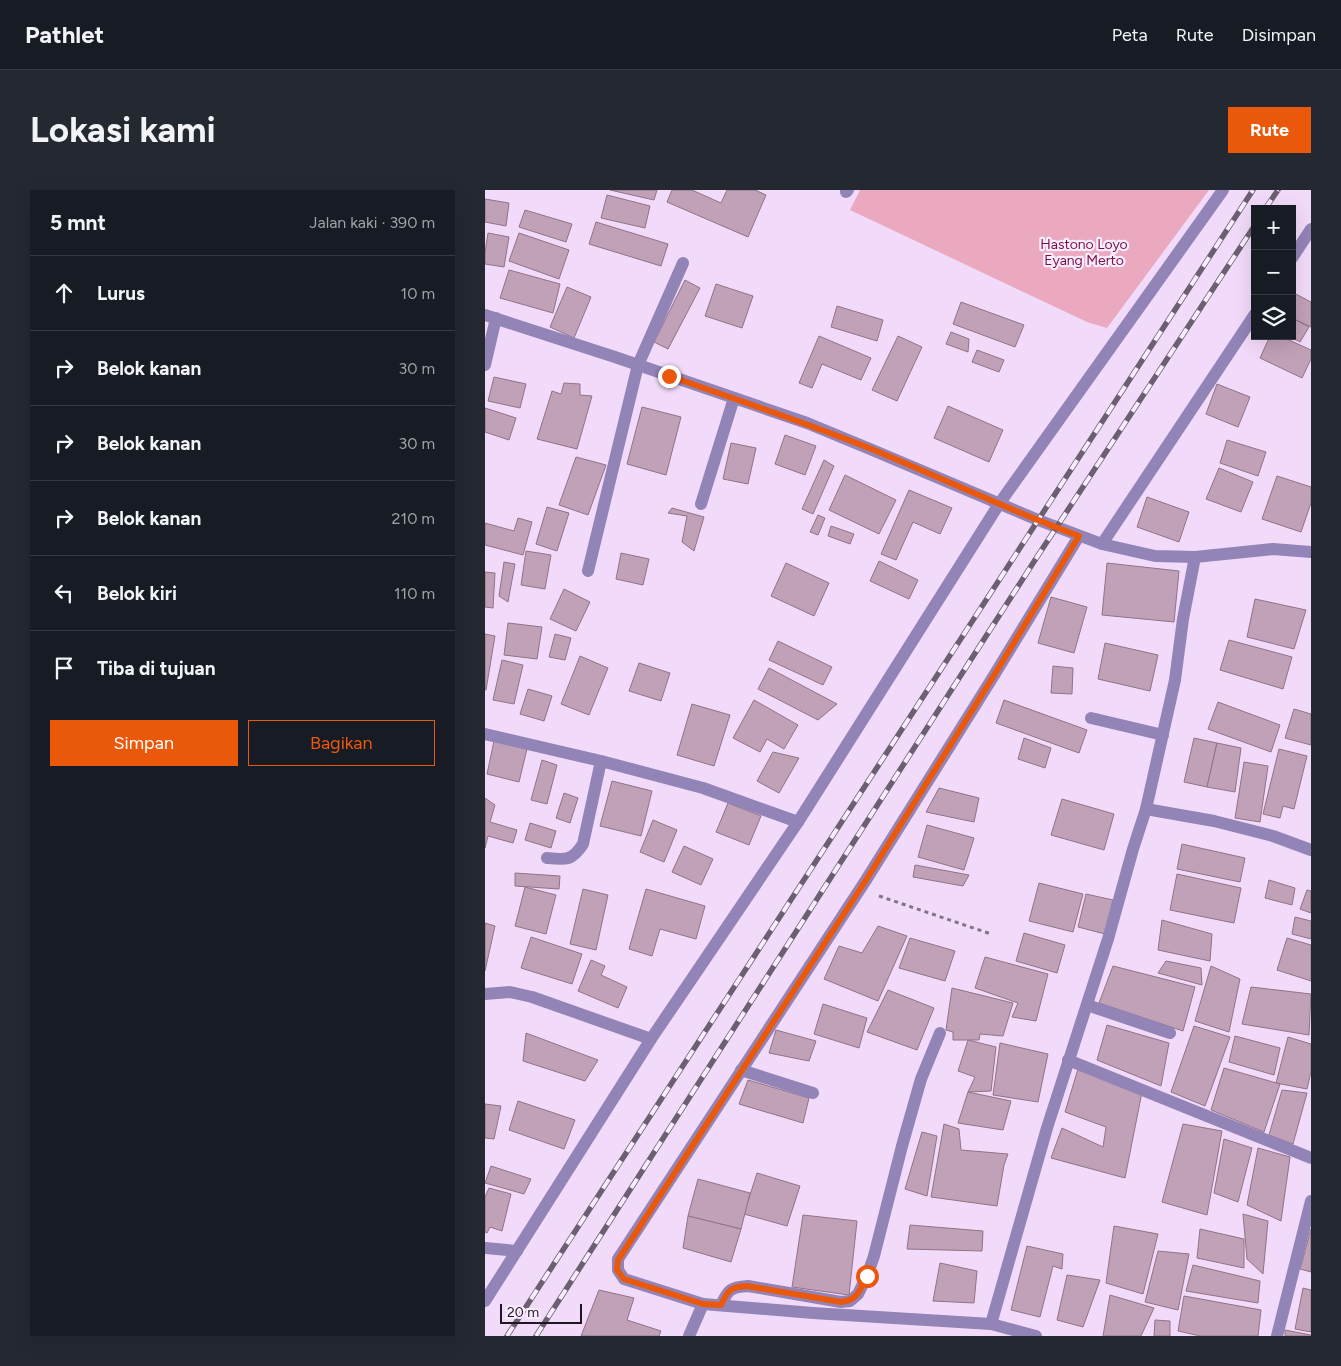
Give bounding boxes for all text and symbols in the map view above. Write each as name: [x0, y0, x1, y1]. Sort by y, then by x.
text: Pathlet: [25, 20, 104, 49]
text: Peta: [1112, 24, 1148, 46]
text: Rute: [1176, 24, 1214, 46]
text: Disimpan: [1242, 24, 1316, 46]
button: Rute: [1228, 107, 1311, 153]
text: Lokasi kami: [30, 109, 216, 151]
map controls: [1251, 205, 1296, 340]
button: +: [1251, 205, 1296, 250]
text: 5 mnt: [50, 210, 106, 235]
text: Jalan kaki · 390 m: [309, 213, 435, 232]
park label: Hastono Loyo Eyang Merto: [1040, 236, 1128, 269]
button: −: [1251, 250, 1296, 295]
icon: ahead: [50, 279, 78, 307]
text: Lurus: [97, 282, 145, 305]
text: 10 m: [401, 284, 435, 303]
button: layers: [1251, 295, 1296, 340]
icon: right: [50, 354, 78, 382]
text: Belok kanan: [97, 357, 201, 380]
text: 30 m: [398, 359, 435, 378]
route end: [658, 365, 681, 388]
icon: right: [50, 429, 78, 457]
text: Belok kanan: [97, 432, 201, 455]
text: 30 m: [398, 434, 435, 453]
icon: right: [50, 504, 78, 532]
text: Belok kanan: [97, 507, 201, 530]
text: 210 m: [392, 509, 435, 528]
icon: left: [50, 579, 78, 607]
text: Belok kiri: [97, 582, 177, 605]
text: 110 m: [394, 584, 435, 603]
icon: arrive: [50, 654, 78, 682]
text: Tiba di tujuan: [97, 657, 216, 680]
button: Simpan: [50, 720, 238, 766]
button: Bagikan: [248, 720, 435, 766]
route start: [856, 1265, 879, 1288]
scale bar: [500, 1301, 583, 1324]
text: 20 m: [507, 1304, 539, 1321]

